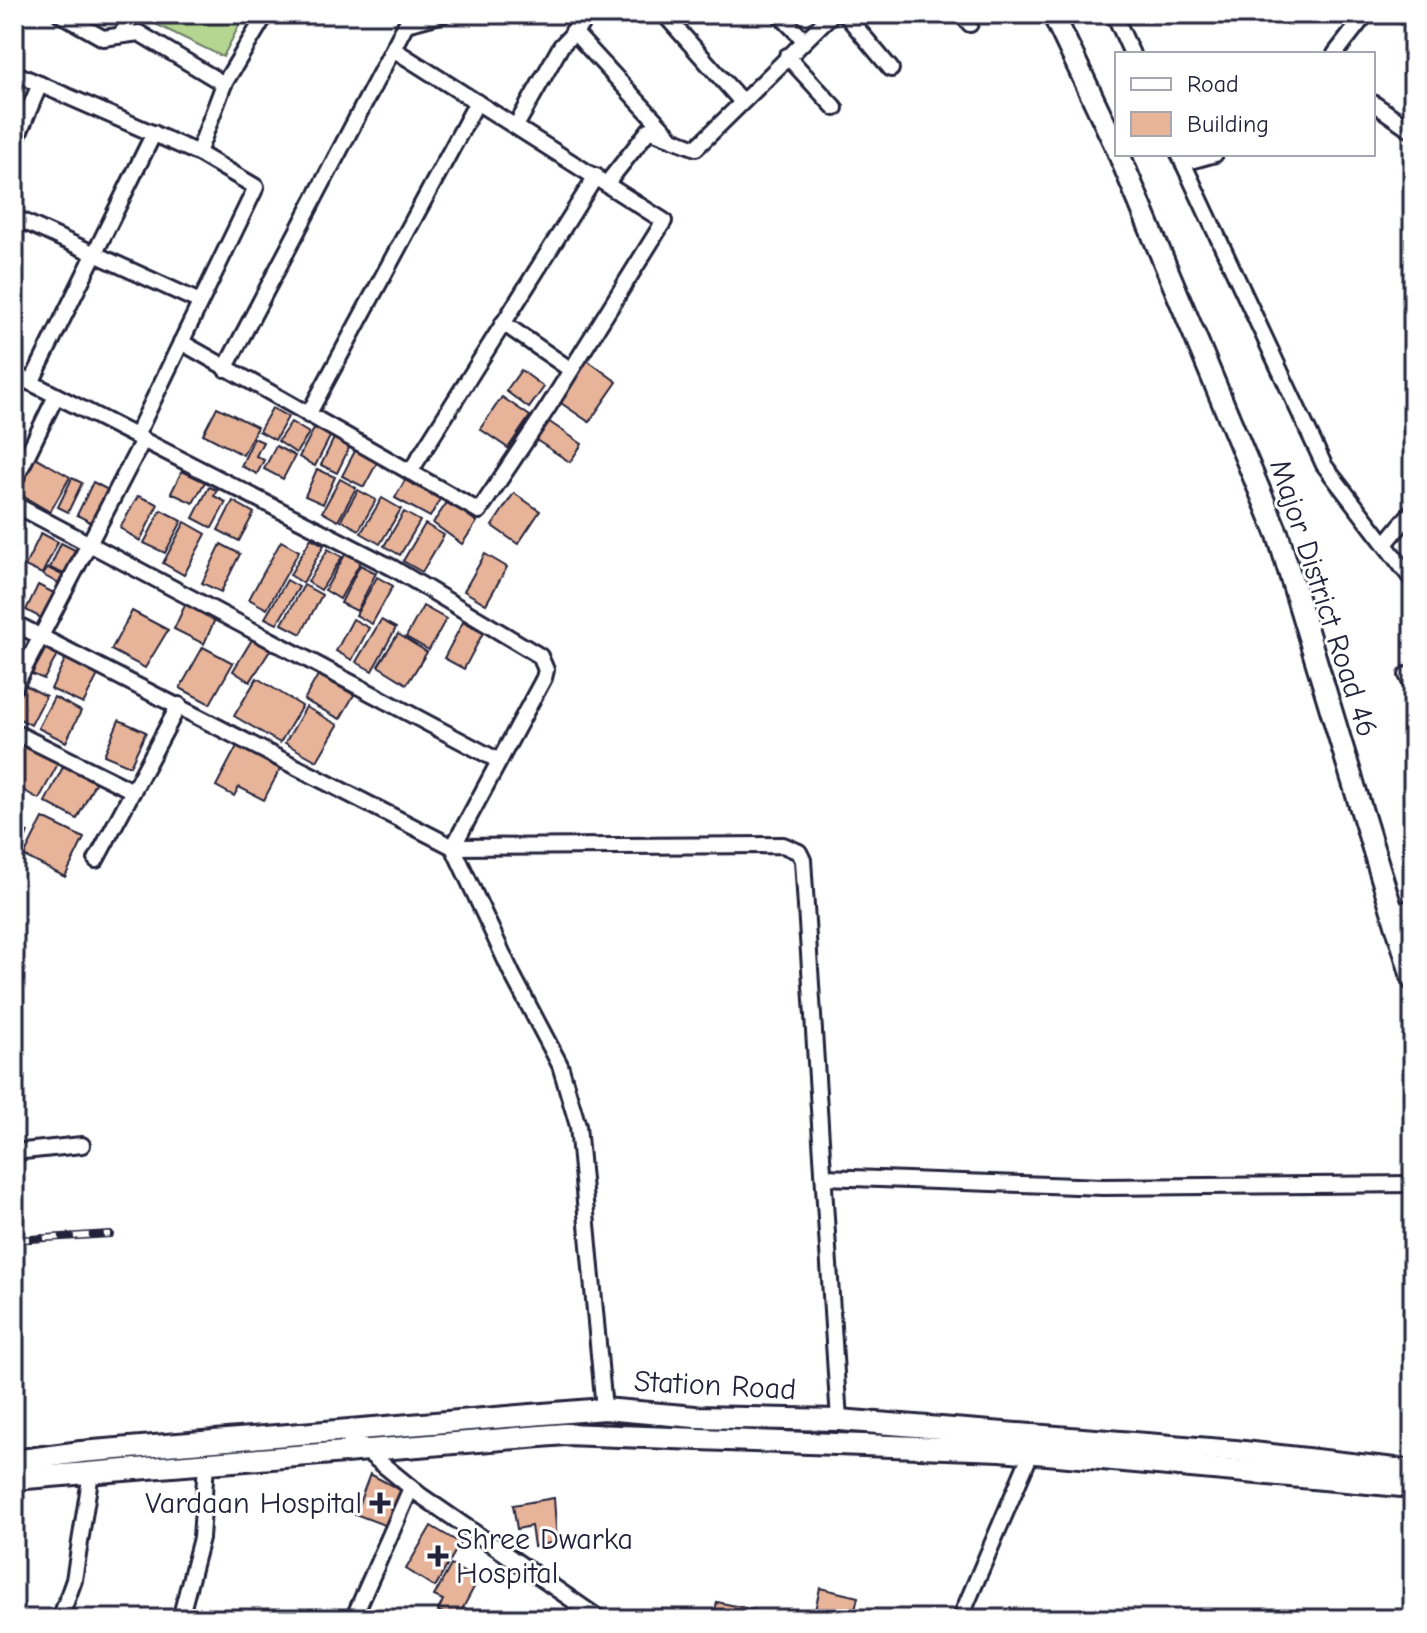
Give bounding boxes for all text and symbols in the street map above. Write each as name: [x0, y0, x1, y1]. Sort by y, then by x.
legend: [1115, 52, 1375, 156]
text: Road: [1187, 70, 1239, 98]
text: Building: [1187, 110, 1269, 138]
street label: Major District Road 46: [1262, 455, 1385, 741]
street label: Station Road: [633, 1364, 797, 1407]
place label: Vardaan Hospital: [145, 1486, 362, 1521]
marker: Vardaan Hospital: [369, 1492, 391, 1514]
place label: Shree Dwarka Hospital: [456, 1522, 633, 1591]
marker: Shree Dwarka Hospital: [427, 1545, 449, 1567]

